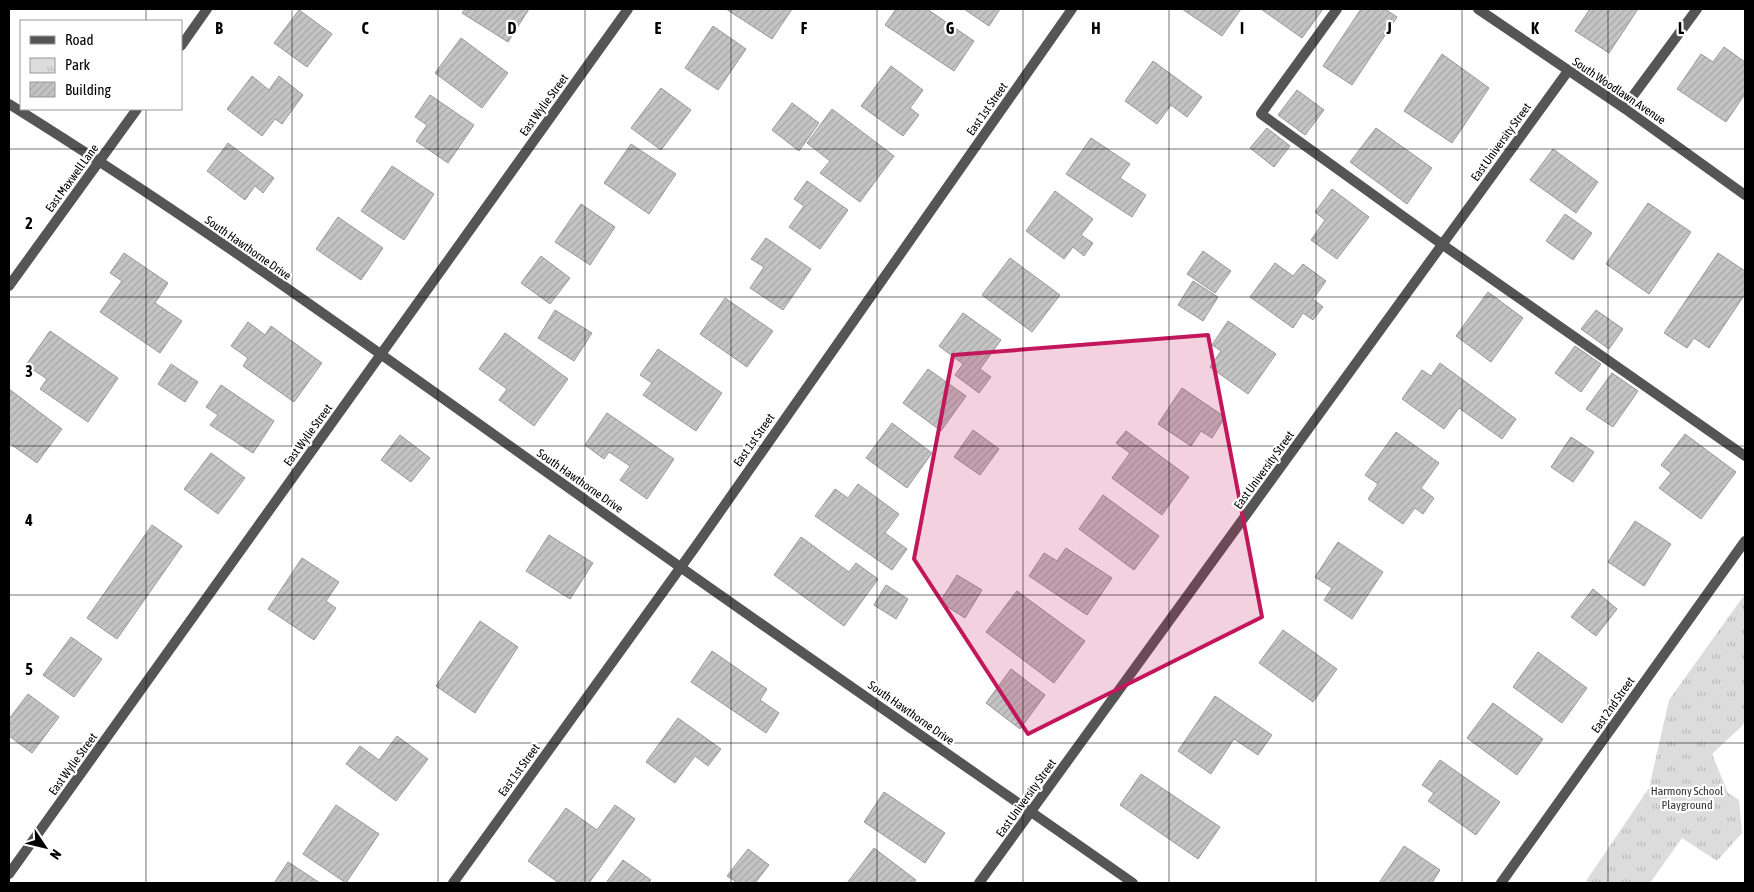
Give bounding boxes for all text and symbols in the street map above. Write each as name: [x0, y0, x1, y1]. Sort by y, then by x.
text: B: [215, 19, 223, 37]
text: C: [361, 19, 369, 37]
text: D: [508, 19, 517, 37]
text: E: [655, 19, 662, 37]
text: F: [801, 19, 808, 37]
text: G: [946, 19, 955, 37]
text: H: [1091, 19, 1101, 37]
text: I: [1240, 19, 1244, 37]
text: J: [1385, 19, 1392, 37]
text: K: [1531, 19, 1539, 37]
text: L: [1678, 19, 1685, 37]
legend: [20, 20, 182, 110]
text: Road: [65, 31, 94, 48]
street label: South Woodlawn Avenue: [1570, 55, 1668, 127]
text: Park: [65, 56, 90, 73]
street label: East Wylie Street: [517, 71, 571, 139]
street label: East 1st Street: [964, 79, 1011, 138]
text: Building: [65, 81, 111, 98]
street label: East University Street: [1468, 100, 1534, 184]
street label: East Maxwell Lane: [43, 141, 101, 215]
street label: South Hawthorne Drive: [202, 213, 294, 283]
text: 2: [25, 214, 33, 232]
text: 3: [25, 362, 33, 380]
street label: East Wylie Street: [281, 401, 335, 469]
street label: East 1st Street: [731, 410, 778, 469]
street label: East University Street: [1231, 428, 1297, 512]
street label: South Hawthorne Drive: [534, 446, 626, 516]
text: 4: [24, 511, 33, 529]
text: 5: [25, 660, 33, 678]
street label: East 2nd Street: [1589, 674, 1638, 736]
street label: South Hawthorne Drive: [865, 678, 957, 748]
street label: East Wylie Street: [46, 730, 100, 798]
street label: East 1st Street: [495, 741, 543, 799]
street label: East University Street: [993, 756, 1059, 840]
park label: Harmony School Playground: [1651, 784, 1724, 812]
north arrow: [20, 822, 70, 872]
text: N: [47, 846, 65, 862]

